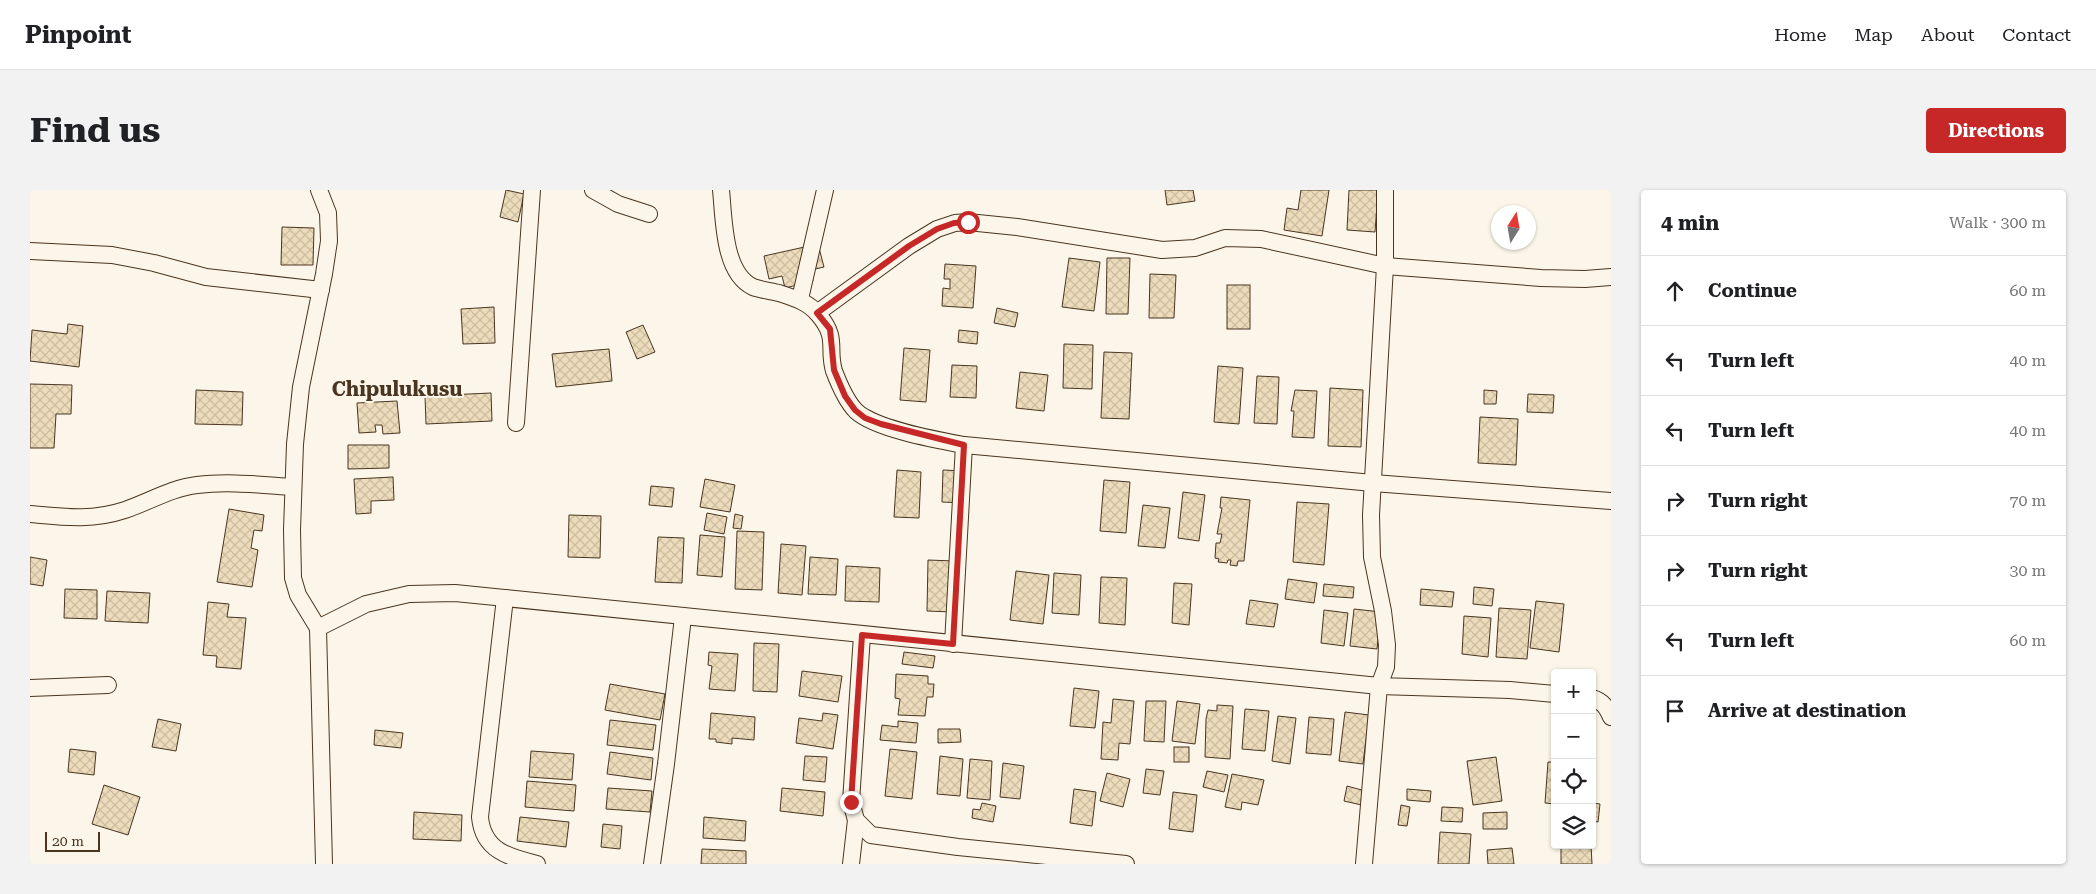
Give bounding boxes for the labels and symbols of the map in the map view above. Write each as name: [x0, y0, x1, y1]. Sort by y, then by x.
north arrow: [1491, 205, 1536, 250]
route start: [957, 211, 980, 234]
district label: Chipulukusu: [332, 377, 462, 401]
route end: [840, 791, 863, 814]
scale bar: [45, 829, 100, 852]

